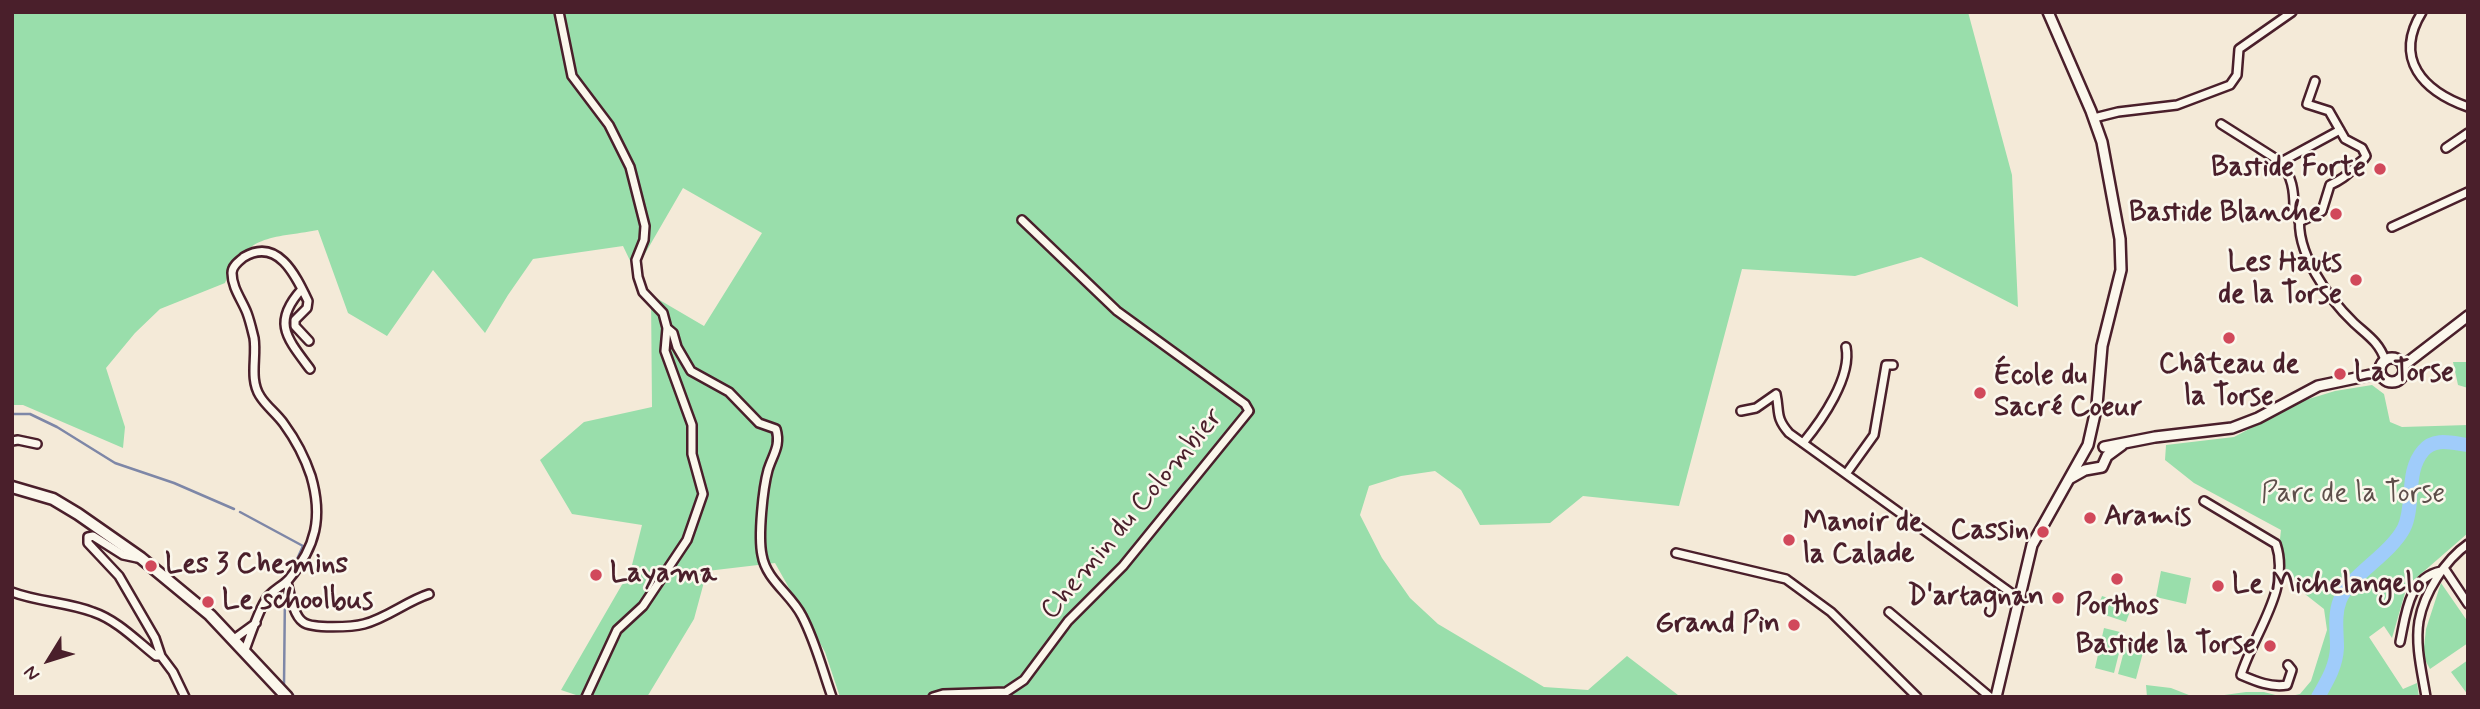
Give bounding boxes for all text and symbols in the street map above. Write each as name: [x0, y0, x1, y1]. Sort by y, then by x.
place label: Bastide Forte: [2211, 152, 2366, 186]
marker: Bastide Forte: [2372, 161, 2388, 177]
place label: Bastide Blanche: [2129, 197, 2322, 231]
marker: Bastide Blanche: [2328, 206, 2344, 222]
place label: Les Hauts de la Torse: [2218, 247, 2342, 313]
marker: Les Hauts de la Torse: [2348, 272, 2364, 288]
marker: Château de la Torse: [2221, 330, 2237, 346]
place label: Château de la Torse: [2159, 349, 2299, 415]
place label: La Torse: [2354, 357, 2454, 391]
place label: École du Sacré Coeur: [1994, 360, 2142, 426]
marker: La Torse: [2332, 366, 2348, 382]
marker: École du Sacré Coeur: [1972, 385, 1988, 401]
street label: Chemin du Colombier: [1035, 402, 1231, 628]
park label: Parc de la Torse: [2261, 478, 2445, 512]
place label: Aramis: [2104, 501, 2191, 535]
place label: Manoir de la Calade: [1803, 507, 1923, 573]
marker: Aramis: [2082, 510, 2098, 526]
place label: Cassin: [1951, 515, 2029, 549]
marker: Cassin: [2035, 524, 2051, 540]
marker: Manoir de la Calade: [1781, 532, 1797, 548]
place label: Les 3 Chemins: [165, 549, 348, 583]
marker: Les 3 Chemins: [143, 558, 159, 574]
place label: Layama: [610, 558, 717, 592]
marker: Layama: [588, 567, 604, 583]
place label: Le Michelangelo: [2232, 569, 2425, 603]
marker: Porthos: [2109, 571, 2125, 587]
marker: Le Michelangelo: [2210, 578, 2226, 594]
place label: D'artagnan: [1908, 581, 2044, 615]
place label: Le schoolbus: [222, 585, 373, 619]
marker: D'artagnan: [2050, 590, 2066, 606]
place label: Porthos: [2075, 590, 2159, 624]
marker: Le schoolbus: [200, 594, 216, 610]
place label: Grand Pin: [1655, 608, 1780, 642]
marker: Grand Pin: [1786, 617, 1802, 633]
north arrow: [14, 625, 84, 695]
place label: Bastide la Torse: [2076, 629, 2256, 663]
marker: Bastide la Torse: [2262, 638, 2278, 654]
text: N: [18, 661, 46, 686]

